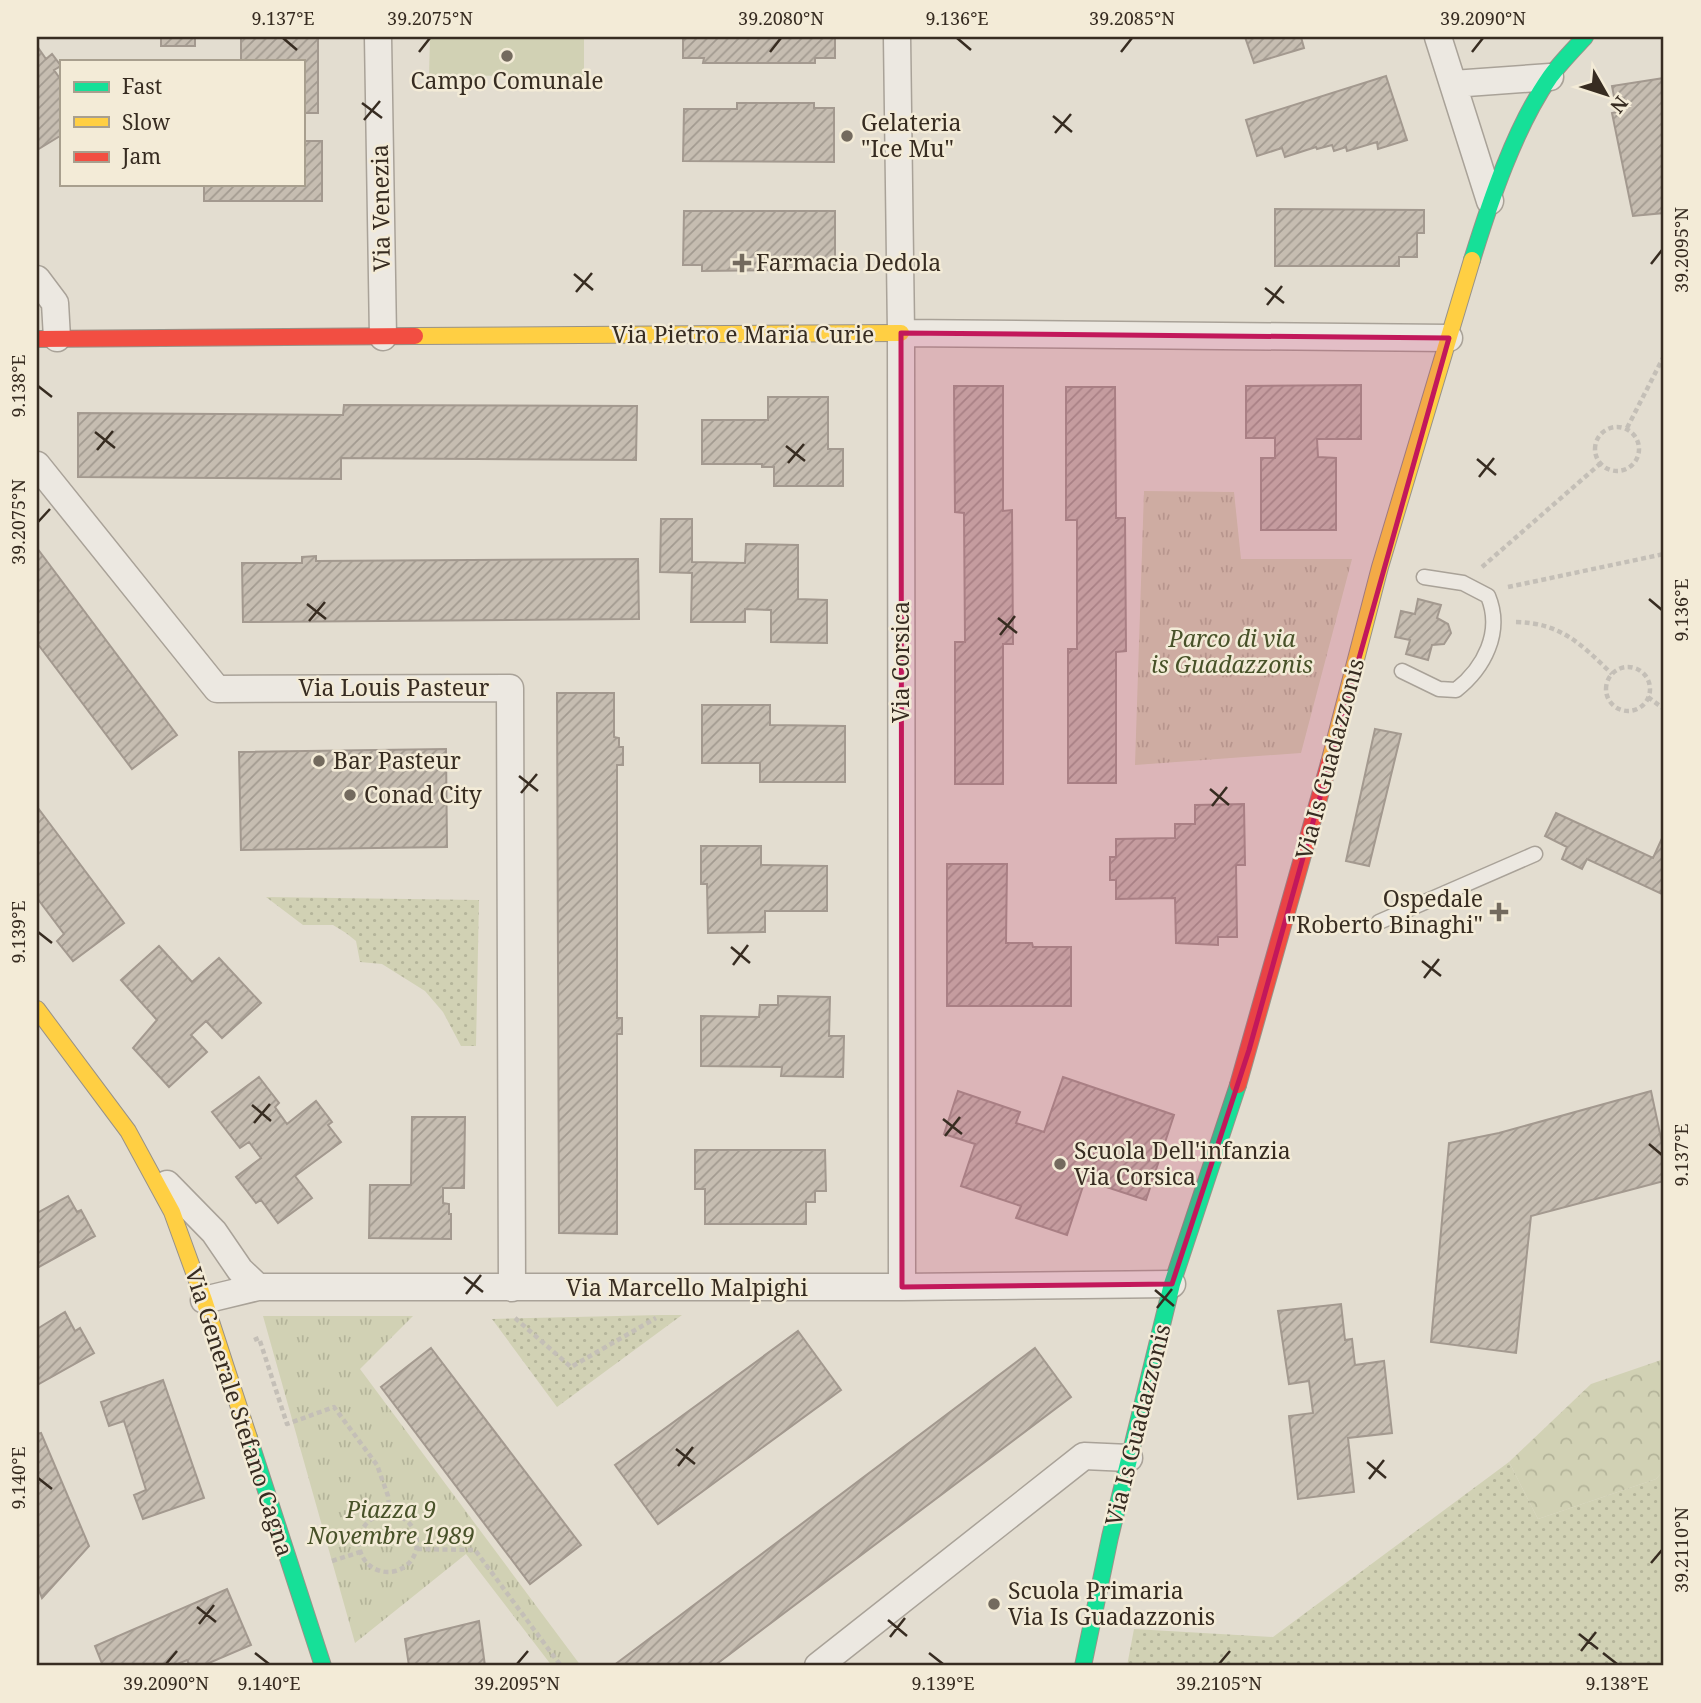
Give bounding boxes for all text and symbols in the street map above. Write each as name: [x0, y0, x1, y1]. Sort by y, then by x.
text: 9.137°E: [251, 6, 315, 30]
text: 39.2075°N: [387, 6, 473, 30]
text: 39.2080°N: [738, 6, 824, 30]
text: 9.136°E: [925, 6, 989, 30]
text: 39.2085°N: [1089, 6, 1175, 30]
text: 39.2090°N: [1440, 6, 1526, 30]
marker: Campo Comunale: [499, 48, 515, 64]
legend: [60, 60, 304, 186]
north arrow: [1572, 60, 1642, 130]
place label: Campo Comunale: [410, 64, 604, 96]
text: Fast: [122, 72, 162, 100]
text: N: [1604, 91, 1634, 119]
place label: Gelateria "Ice Mu": [861, 106, 961, 164]
text: Slow: [122, 108, 171, 136]
marker: Gelateria "Ice Mu": [839, 128, 855, 144]
text: Jam: [121, 142, 161, 170]
street label: Via Venezia: [363, 144, 397, 272]
text: 39.2095°N: [1669, 207, 1693, 293]
place label: Farmacia Dedola: [756, 246, 941, 278]
marker: Farmacia Dedola: [734, 255, 750, 271]
street label: Via Pietro e Maria Curie: [612, 318, 874, 350]
text: 9.138°E: [6, 354, 30, 418]
text: 39.2075°N: [6, 479, 30, 565]
text: 9.136°E: [1669, 578, 1693, 642]
street label: Via Corsica: [884, 601, 916, 723]
park label: Parco di via is Guadazzonis: [1151, 622, 1313, 680]
street label: Via Is Guadazzonis: [1287, 655, 1371, 863]
street label: Via Louis Pasteur: [299, 671, 490, 703]
place label: Bar Pasteur: [333, 744, 461, 776]
marker: Bar Pasteur: [311, 753, 327, 769]
place label: Conad City: [364, 778, 482, 810]
marker: Conad City: [342, 787, 358, 803]
place label: Ospedale "Roberto Binaghi": [1287, 882, 1483, 940]
text: 9.139°E: [6, 900, 30, 964]
marker: Ospedale "Roberto Binaghi": [1489, 902, 1509, 922]
text: 9.137°E: [1669, 1123, 1693, 1187]
place label: Scuola Dell'infanzia Via Corsica: [1074, 1134, 1291, 1192]
marker: Scuola Dell'infanzia Via Corsica: [1052, 1156, 1068, 1172]
street label: Via Generale Stefano Cagna: [178, 1263, 302, 1560]
street label: Via Marcello Malpighi: [566, 1271, 809, 1303]
street label: Via Is Guadazzonis: [1096, 1320, 1178, 1529]
text: 9.140°E: [6, 1446, 30, 1510]
park label: Piazza 9 Novembre 1989: [306, 1493, 475, 1551]
text: 39.2110°N: [1669, 1507, 1693, 1593]
place label: Scuola Primaria Via Is Guadazzonis: [1008, 1574, 1215, 1632]
marker: Scuola Primaria Via Is Guadazzonis: [986, 1596, 1002, 1612]
text: 39.2090°N: [123, 1671, 209, 1695]
text: 9.140°E: [237, 1671, 301, 1695]
text: 39.2095°N: [474, 1671, 560, 1695]
text: 9.139°E: [911, 1671, 975, 1695]
text: 39.2105°N: [1176, 1671, 1262, 1695]
text: 9.138°E: [1585, 1671, 1649, 1695]

